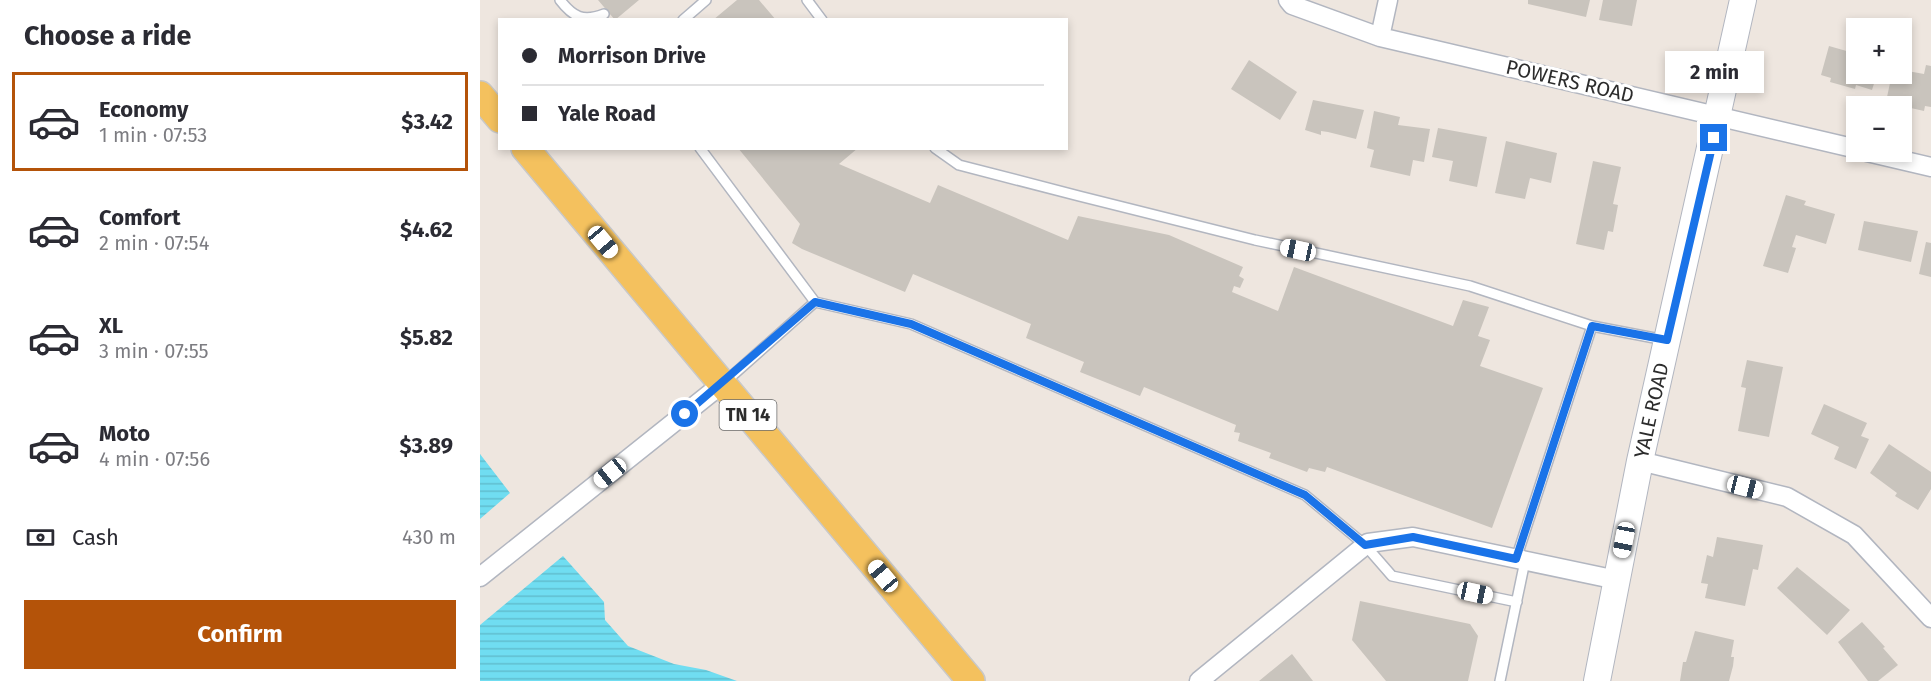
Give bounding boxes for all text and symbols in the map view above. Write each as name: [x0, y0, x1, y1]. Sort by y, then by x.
map controls: [1846, 18, 1912, 162]
button: +: [1846, 18, 1912, 84]
text: Choose a ride: [24, 20, 191, 52]
text: Morrison Drive: [558, 42, 706, 69]
callout: 2 min: [1664, 51, 1764, 93]
street label: POWERS ROAD: [1504, 55, 1636, 107]
text: 2 min: [1690, 60, 1739, 84]
icon: car: [27, 95, 81, 149]
text: Economy: [99, 96, 188, 123]
button: −: [1846, 96, 1912, 162]
text: Yale Road: [558, 100, 656, 127]
text: $3.42: [401, 108, 453, 135]
text: 1 min · 07:53: [99, 123, 207, 147]
route end: [1700, 124, 1727, 151]
icon: car: [27, 203, 81, 257]
text: Comfort: [99, 204, 180, 231]
text: $4.62: [400, 216, 453, 243]
car: [585, 222, 621, 262]
text: 2 min · 07:54: [99, 231, 209, 255]
car: [1279, 237, 1317, 263]
icon: car: [27, 311, 81, 365]
text: XL: [99, 312, 123, 339]
text: $5.82: [400, 324, 453, 351]
text: 3 min · 07:55: [99, 339, 209, 363]
street label: YALE ROAD: [1629, 360, 1674, 461]
route start: [671, 400, 698, 427]
road number: TN 14: [720, 400, 776, 430]
icon: car: [27, 419, 81, 473]
text: Moto: [99, 420, 150, 447]
text: $3.89: [399, 432, 453, 459]
text: 4 min · 07:56: [99, 447, 210, 471]
car: [590, 455, 630, 491]
car: [1725, 474, 1765, 500]
icon: cash: [24, 521, 57, 554]
car: [1612, 521, 1636, 559]
text: Cash: [72, 524, 119, 551]
text: 430 m: [402, 525, 456, 549]
car: [865, 556, 901, 596]
car: [1456, 580, 1494, 606]
button: Confirm: [24, 600, 456, 669]

